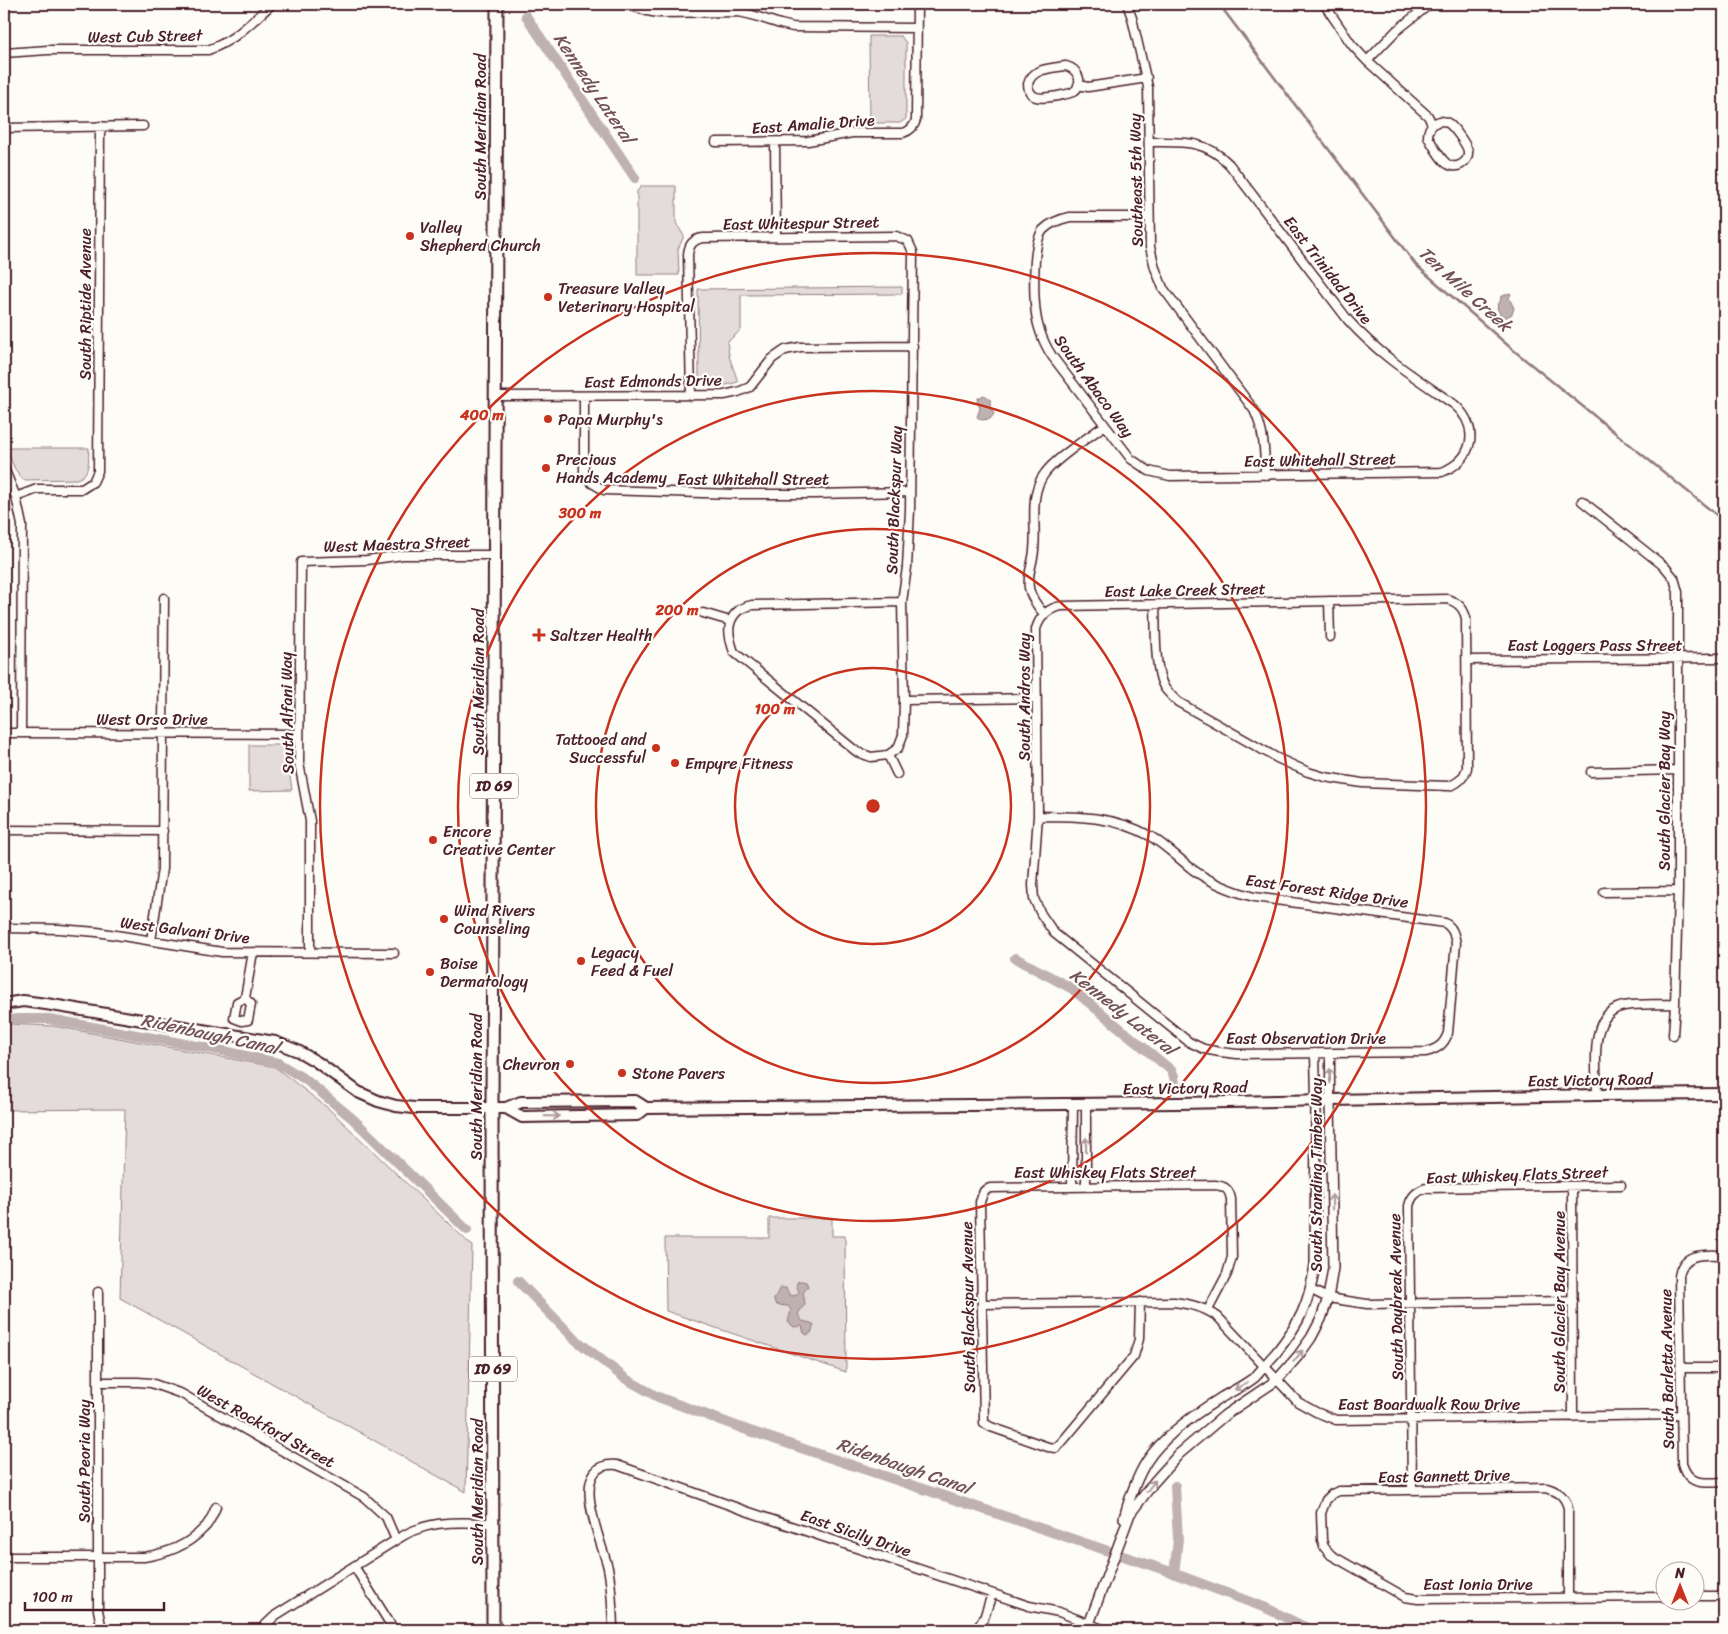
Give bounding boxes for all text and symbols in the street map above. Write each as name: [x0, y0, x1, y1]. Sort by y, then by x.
street label: West Cub Street: [87, 20, 203, 51]
water label: Kennedy Lateral: [545, 26, 645, 153]
street label: South Meridian Road: [466, 52, 495, 200]
street label: East Amalie Drive: [751, 105, 876, 143]
street label: Southeast 5th Way: [1120, 112, 1152, 247]
street label: East Whitespur Street: [722, 207, 880, 239]
street label: East Trinidad Drive: [1276, 209, 1380, 331]
place label: Valley Shepherd Church: [420, 213, 541, 260]
street label: South Riptide Avenue: [71, 228, 100, 380]
marker: Valley Shepherd Church: [404, 230, 416, 242]
water label: Ten Mile Creek: [1411, 238, 1521, 342]
place label: Treasure Valley Veterinary Hospital: [558, 274, 695, 321]
marker: Treasure Valley Veterinary Hospital: [542, 291, 554, 303]
street label: South Abaco Way: [1046, 328, 1142, 445]
street label: East Edmonds Drive: [584, 365, 722, 397]
text: 400 m: [459, 402, 504, 428]
place label: Papa Murphy's: [558, 405, 663, 434]
marker: Papa Murphy's: [542, 413, 554, 425]
street label: South Blackspur Way: [877, 424, 911, 575]
street label: East Whitehall Street: [1244, 444, 1396, 476]
place label: Precious Hands Academy: [556, 445, 668, 492]
marker: Precious Hands Academy: [540, 462, 552, 474]
street label: East Whitehall Street: [677, 465, 829, 494]
text: 300 m: [558, 500, 602, 526]
street label: West Maestra Street: [323, 527, 471, 561]
street label: East Lake Creek Street: [1104, 574, 1266, 606]
text: 200 m: [654, 597, 699, 623]
street label: South Meridian Road: [464, 607, 493, 755]
place label: Saltzer Health: [550, 621, 653, 650]
marker: Saltzer Health: [532, 628, 546, 642]
street label: East Loggers Pass Street: [1507, 631, 1683, 660]
street label: South Andros Way: [1010, 632, 1039, 761]
street label: South Alfani Way: [271, 651, 303, 774]
text: 100 m: [755, 696, 796, 722]
street label: West Orso Drive: [96, 705, 208, 734]
street label: South Glacier Bay Way: [1650, 711, 1679, 871]
place label: Tattooed and Successful: [555, 725, 648, 772]
marker: Tattooed and Successful: [650, 742, 662, 754]
place label: Empyre Fitness: [685, 749, 794, 778]
marker: Empyre Fitness: [669, 757, 681, 769]
road number: ID 69: [470, 774, 518, 798]
centre of rings: [864, 797, 882, 815]
place label: Encore Creative Center: [443, 817, 557, 864]
marker: Encore Creative Center: [427, 834, 439, 846]
street label: East Forest Ridge Drive: [1244, 865, 1410, 917]
place label: Wind Rivers Counseling: [454, 896, 536, 943]
street label: West Galvani Drive: [119, 908, 252, 952]
marker: Wind Rivers Counseling: [438, 913, 450, 925]
place label: Legacy Feed & Fuel: [591, 938, 674, 985]
place label: Boise Dermatology: [440, 949, 529, 996]
marker: Legacy Feed & Fuel: [575, 955, 587, 967]
water label: Kennedy Lateral: [1063, 960, 1186, 1067]
marker: Boise Dermatology: [424, 966, 436, 978]
water label: Ridenbaugh Canal: [138, 1004, 286, 1065]
street label: South Meridian Road: [462, 1012, 491, 1160]
street label: East Observation Drive: [1226, 1024, 1386, 1053]
place label: Chevron: [503, 1050, 560, 1079]
marker: Chevron: [564, 1058, 576, 1070]
place label: Stone Pavers: [632, 1059, 726, 1088]
street label: East Victory Road: [1528, 1064, 1654, 1096]
marker: Stone Pavers: [616, 1067, 628, 1079]
one-way arrow: [1325, 1069, 1335, 1085]
street label: East Victory Road: [1123, 1072, 1249, 1104]
street label: South Standing Timber Way: [1302, 1077, 1331, 1272]
one-way arrow: [544, 1111, 560, 1121]
one-way arrow: [1081, 1137, 1091, 1154]
street label: East Whiskey Flats Street: [1426, 1157, 1609, 1193]
street label: East Whiskey Flats Street: [1014, 1158, 1197, 1187]
one-way arrow: [1327, 1194, 1337, 1210]
street label: South Glacier Bay Avenue: [1545, 1211, 1574, 1393]
street label: South Daybreak Avenue: [1380, 1213, 1412, 1381]
street label: South Blackspur Avenue: [952, 1221, 984, 1393]
street label: South Barletta Avenue: [1651, 1289, 1683, 1449]
one-way arrow: [1293, 1349, 1303, 1363]
road number: ID 69: [469, 1356, 517, 1382]
street label: West Rockford Street: [191, 1376, 341, 1476]
one-way arrow: [1234, 1381, 1248, 1391]
street label: East Boardwalk Row Drive: [1338, 1390, 1520, 1419]
street label: South Peoria Way: [70, 1399, 99, 1523]
street label: South Meridian Road: [463, 1417, 492, 1565]
water label: Ridenbaugh Canal: [833, 1428, 979, 1505]
street label: East Gannett Drive: [1378, 1460, 1510, 1492]
one-way arrow: [1146, 1480, 1157, 1493]
street label: East Sicily Drive: [797, 1500, 915, 1566]
text: N: [1674, 1561, 1685, 1586]
north arrow: [1656, 1562, 1706, 1612]
street label: East Ionia Drive: [1423, 1570, 1533, 1599]
scale bar: [25, 1579, 164, 1611]
text: 100 m: [32, 1584, 73, 1610]

